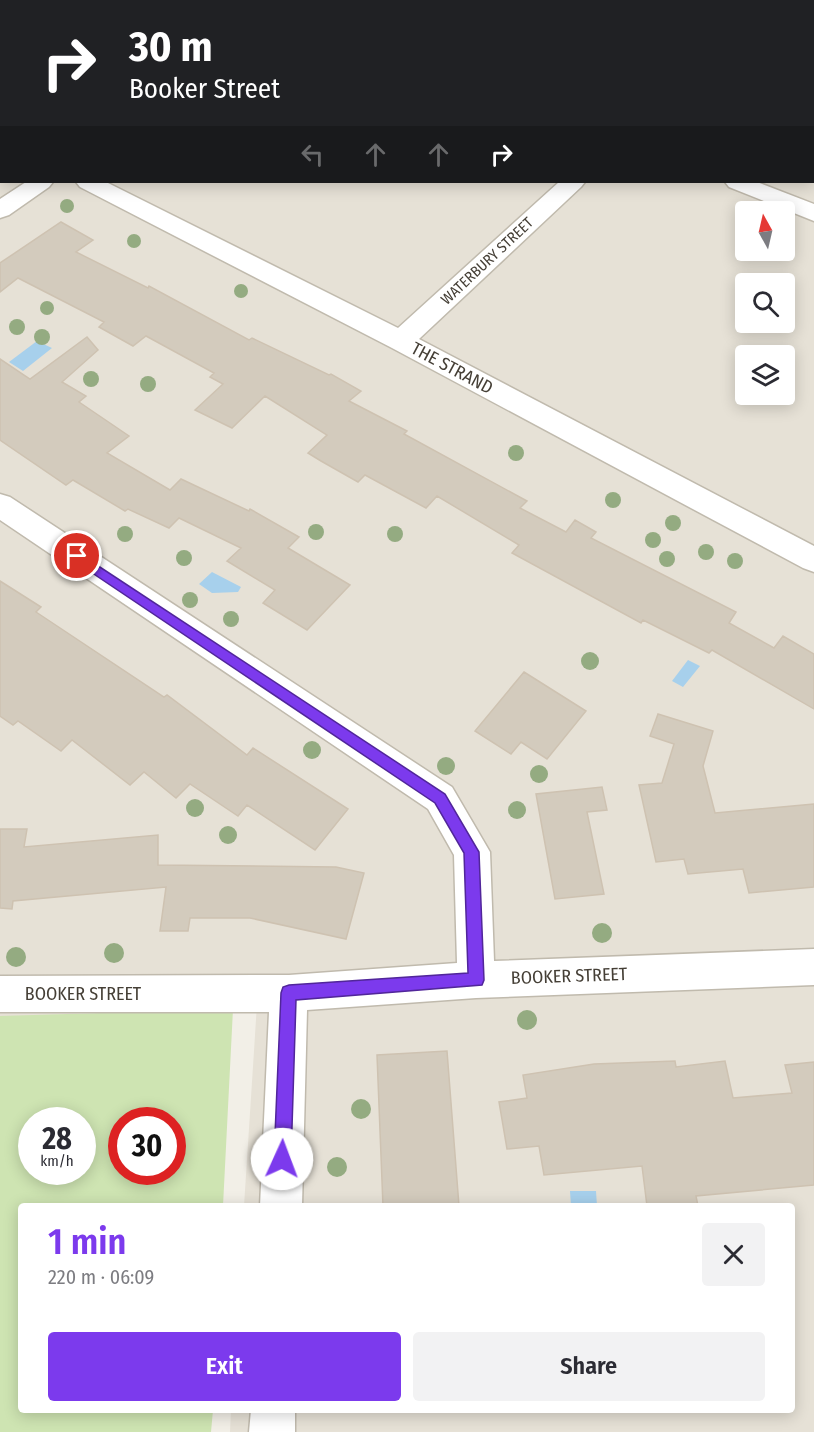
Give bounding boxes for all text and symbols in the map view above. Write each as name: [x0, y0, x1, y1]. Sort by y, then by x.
text: 30 m: [129, 22, 213, 72]
icon: right: [30, 24, 108, 102]
text: Booker Street: [129, 73, 280, 105]
icon: left: [296, 138, 329, 171]
icon: ahead: [359, 138, 392, 171]
icon: ahead: [422, 138, 455, 171]
icon: right: [485, 138, 518, 171]
north arrow: [735, 201, 795, 261]
map controls: [735, 201, 795, 405]
street label: WATERBURY STREET: [437, 214, 537, 308]
button: search: [735, 273, 795, 333]
street label: THE STRAND: [407, 337, 497, 399]
button: layers: [735, 345, 795, 405]
pin: [51, 530, 102, 581]
icon: arrive: [60, 539, 93, 572]
street label: BOOKER STREET: [510, 963, 628, 989]
street label: BOOKER STREET: [25, 983, 142, 1005]
speed limit sign: 30: [108, 1107, 186, 1185]
text: 28: [42, 1121, 72, 1157]
position arrow: [250, 1127, 314, 1191]
text: km/h: [40, 1152, 74, 1170]
text: 1 min: [48, 1220, 126, 1264]
button: close: [702, 1223, 765, 1286]
text: 220 m · 06:09: [48, 1265, 154, 1289]
button: Exit: [48, 1332, 401, 1401]
button: Share: [413, 1332, 765, 1401]

